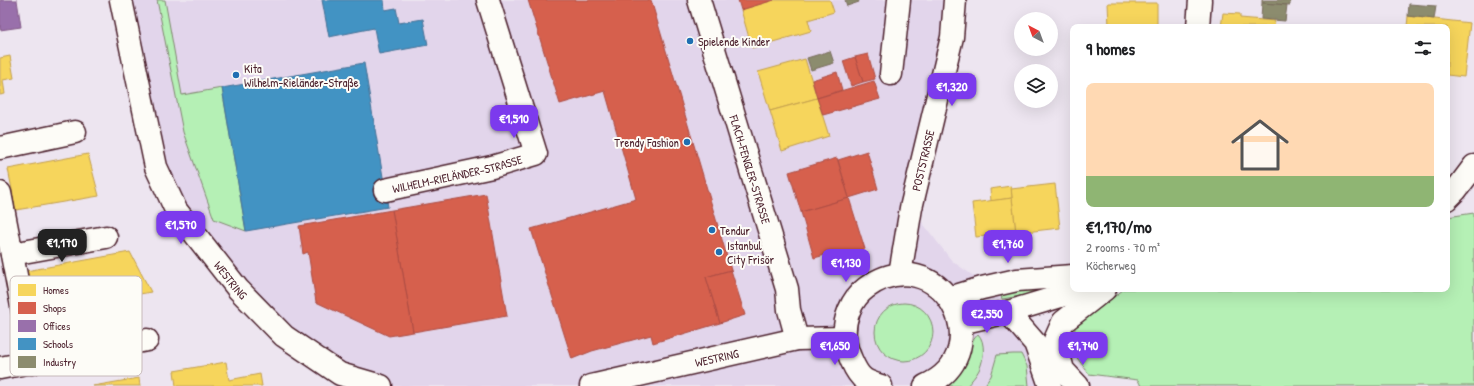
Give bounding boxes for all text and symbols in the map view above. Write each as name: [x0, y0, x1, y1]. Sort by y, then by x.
north arrow: [1014, 12, 1058, 56]
map controls: [1014, 12, 1058, 108]
place label: Spielende Kinder: [698, 33, 771, 50]
marker: Spielende Kinder: [685, 36, 695, 46]
text: 9 homes: [1086, 37, 1135, 60]
icon: filters: [1412, 37, 1434, 59]
place label: Kita Wilhelm-Rieländer-Straße: [244, 60, 359, 91]
button: layers: [1014, 64, 1058, 108]
marker: Kita Wilhelm-Rieländer-Straße: [231, 70, 241, 80]
pin: €1,320: [919, 73, 985, 107]
text: €1,320: [936, 77, 968, 95]
pin: €1,510: [481, 105, 547, 139]
text: €1,510: [499, 109, 529, 127]
icon: home: [1224, 109, 1296, 181]
street label: FLACH-FENGLER-STRASSE: [726, 112, 775, 226]
street label: POSTSTRASSE: [907, 127, 938, 193]
place label: Trendy Fashion: [614, 134, 679, 151]
marker: Trendy Fashion: [682, 137, 692, 147]
street label: WILHELM-RIELÄNDER-STRASSE: [391, 150, 525, 197]
pin: €1,570: [148, 211, 214, 245]
text: €1,570: [165, 215, 197, 233]
text: €1,170/mo: [1086, 215, 1152, 238]
place label: Tendur: [720, 222, 750, 239]
marker: Tendur: [707, 225, 717, 235]
pin: €1,170: [29, 229, 95, 263]
pin: €1,760: [975, 230, 1041, 264]
text: €1,170: [47, 233, 77, 251]
text: €1,760: [992, 234, 1024, 252]
place label: Istanbul City Frisör: [727, 237, 774, 268]
text: 2 rooms · 70 m²: [1086, 238, 1160, 256]
marker: Istanbul City Frisör: [714, 247, 724, 257]
pin: €1,130: [813, 249, 879, 283]
text: €1,130: [831, 253, 861, 271]
text: Köcherweg: [1086, 256, 1136, 274]
street label: WESTRING: [211, 257, 252, 303]
legend: [10, 276, 142, 376]
text: Homes: [43, 283, 69, 297]
pin: €2,550: [954, 300, 1020, 334]
text: Shops: [43, 301, 66, 315]
text: €2,550: [971, 304, 1003, 322]
text: Offices: [43, 319, 70, 333]
pin: €1,650: [802, 332, 868, 366]
pin: €1,740: [1050, 332, 1116, 366]
text: €1,650: [820, 336, 850, 354]
text: €1,740: [1068, 336, 1098, 354]
text: Schools: [43, 337, 73, 351]
street label: WESTRING: [693, 344, 740, 371]
text: Industry: [43, 355, 77, 369]

